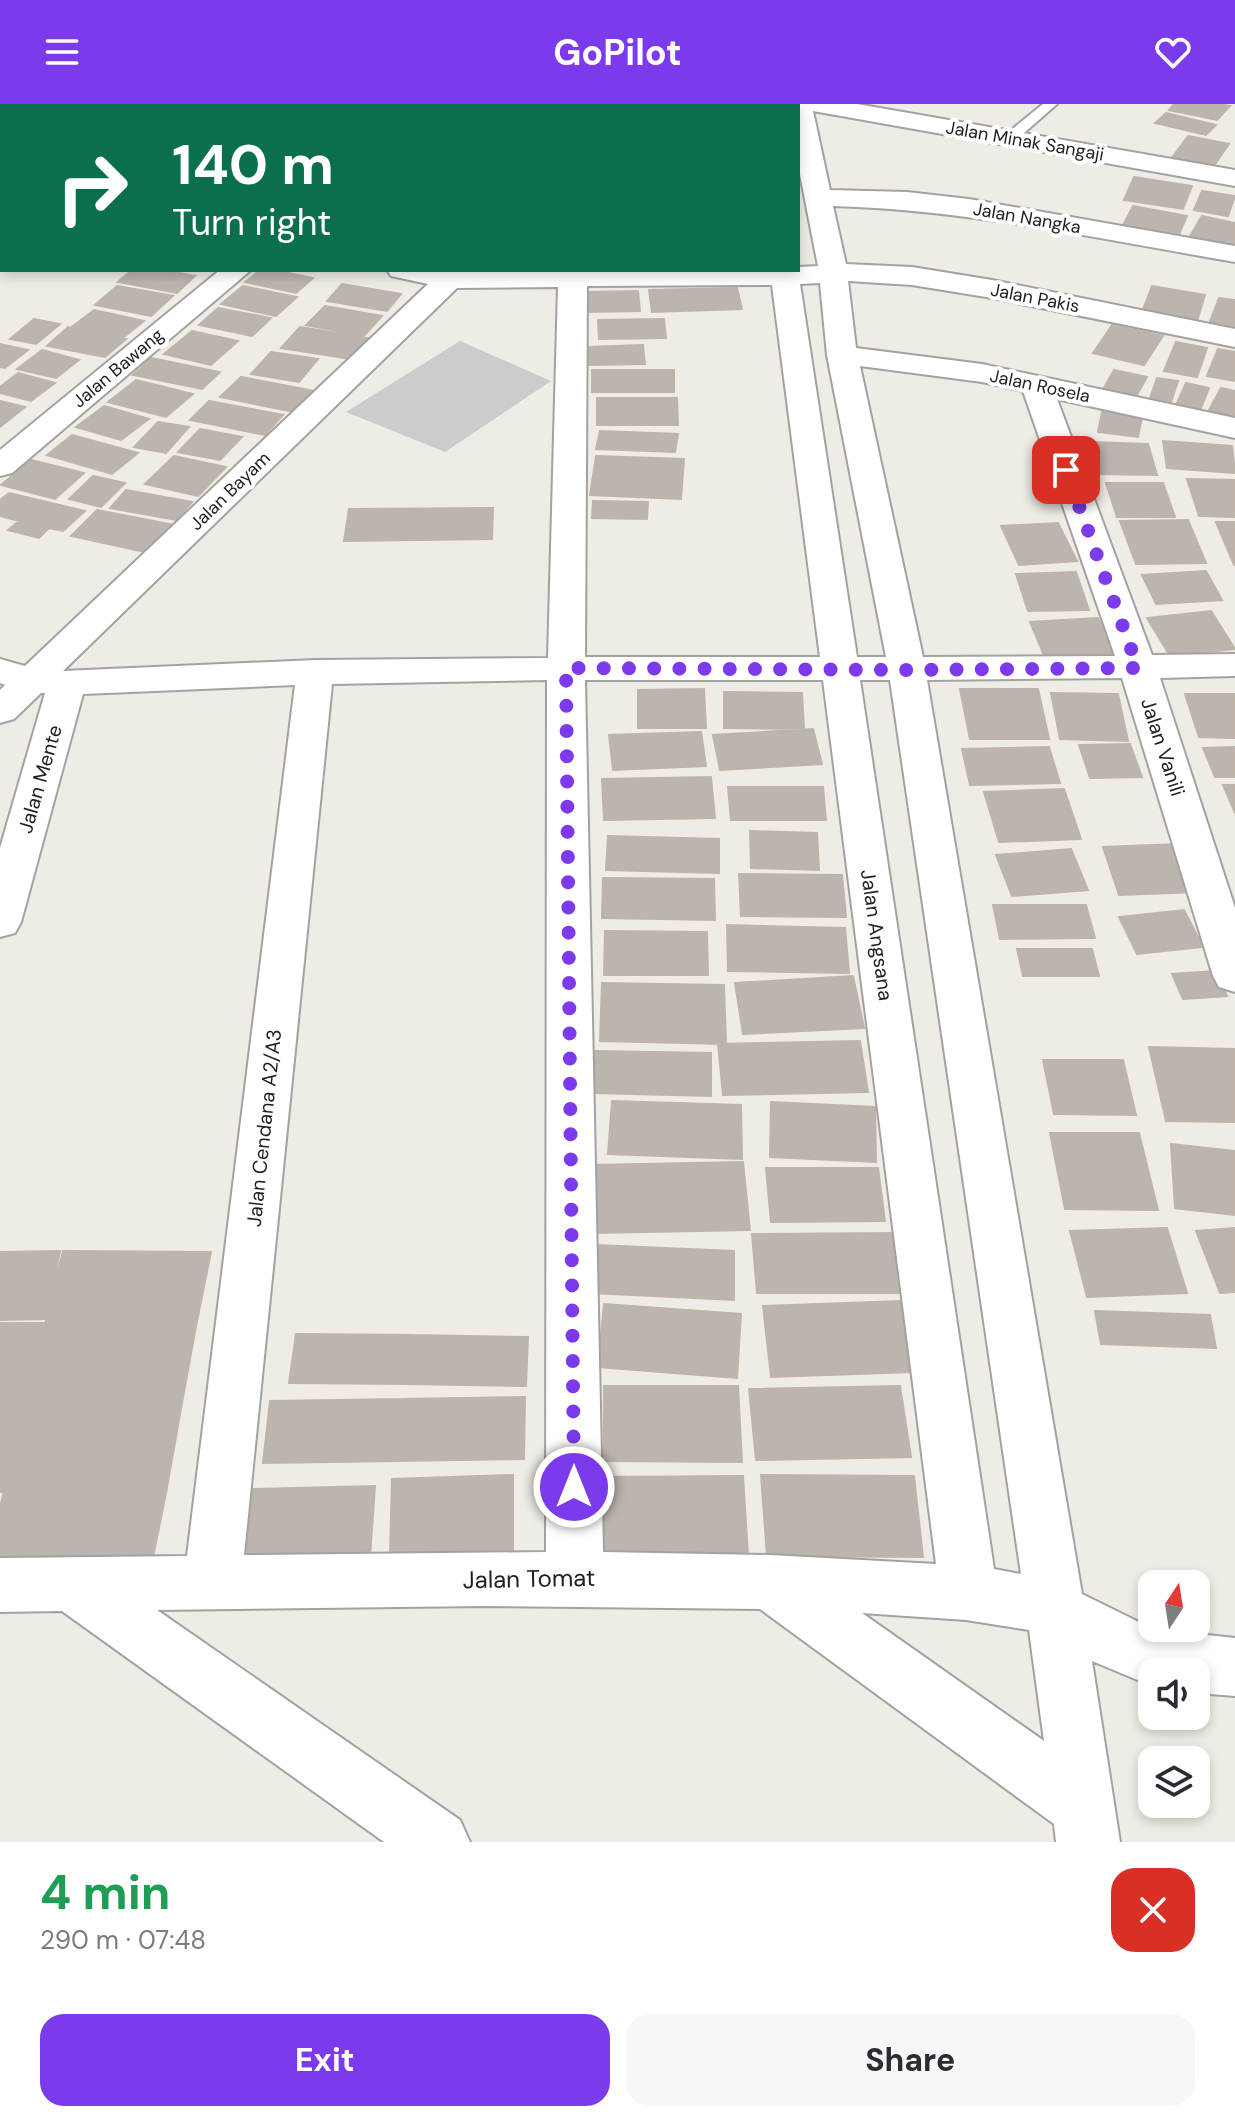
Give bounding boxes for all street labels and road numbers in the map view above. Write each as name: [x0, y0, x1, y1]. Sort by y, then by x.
street label: Jalan Minak Sangaji: [944, 115, 1106, 167]
street label: Jalan Nangka: [971, 197, 1083, 239]
street label: Jalan Pakis: [989, 278, 1081, 318]
street label: Jalan Bawang: [67, 323, 169, 413]
street label: Jalan Rosela: [988, 364, 1092, 408]
street label: Jalan Bayam: [184, 446, 276, 536]
street label: Jalan Vanili: [1135, 695, 1191, 799]
street label: Jalan Mente: [12, 722, 68, 836]
street label: Jalan Angsana: [855, 868, 899, 1002]
street label: Jalan Cendana A2/A3: [241, 1028, 287, 1228]
street label: Jalan Tomat: [462, 1562, 596, 1595]

